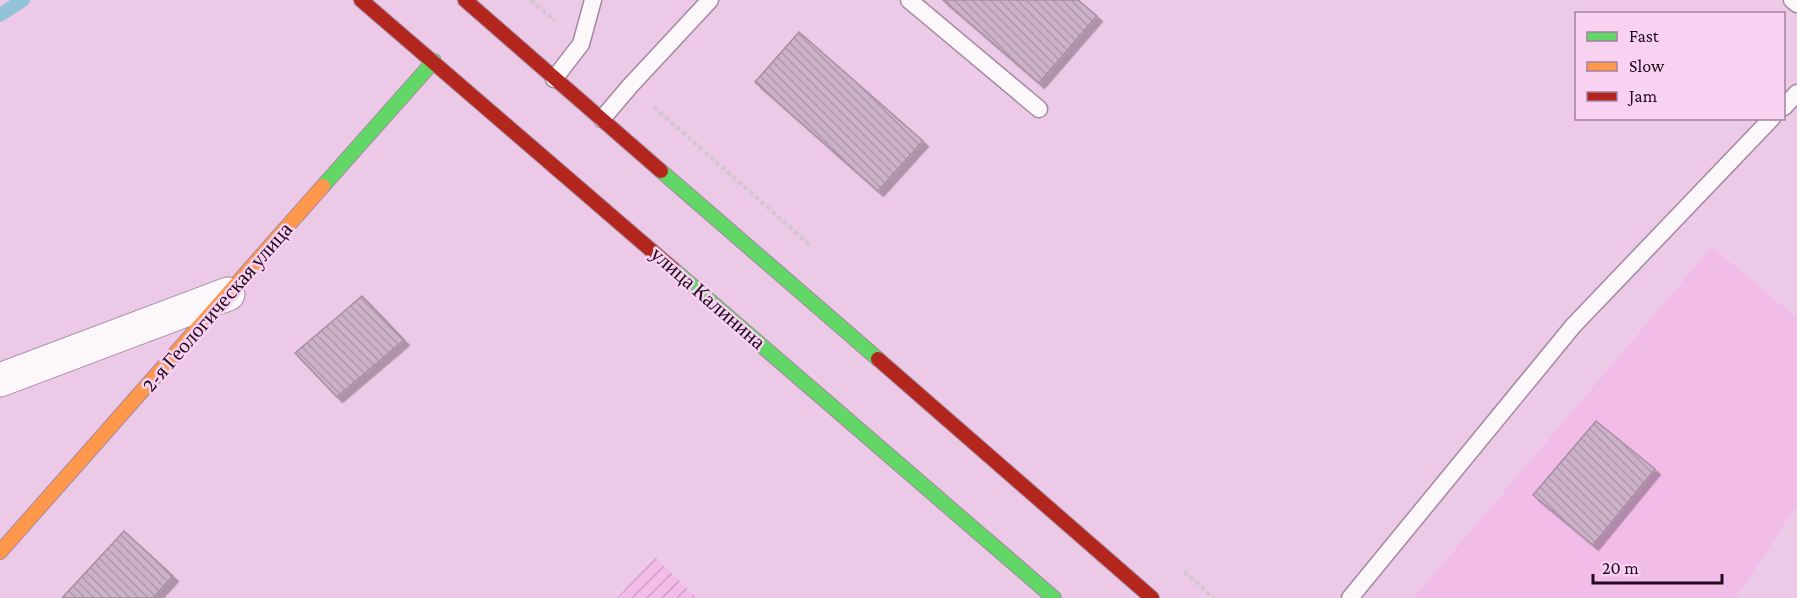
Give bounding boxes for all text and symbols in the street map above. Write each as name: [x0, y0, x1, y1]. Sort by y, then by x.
legend: [1575, 12, 1785, 120]
text: Fast: [1629, 26, 1660, 46]
text: Slow: [1629, 56, 1665, 76]
text: Jam: [1627, 86, 1658, 106]
street label: 2-я Геологическая улица: [137, 217, 298, 397]
street label: улица Калинина: [646, 242, 771, 355]
scale bar: [1593, 547, 1722, 585]
text: 20 m: [1602, 558, 1639, 578]

